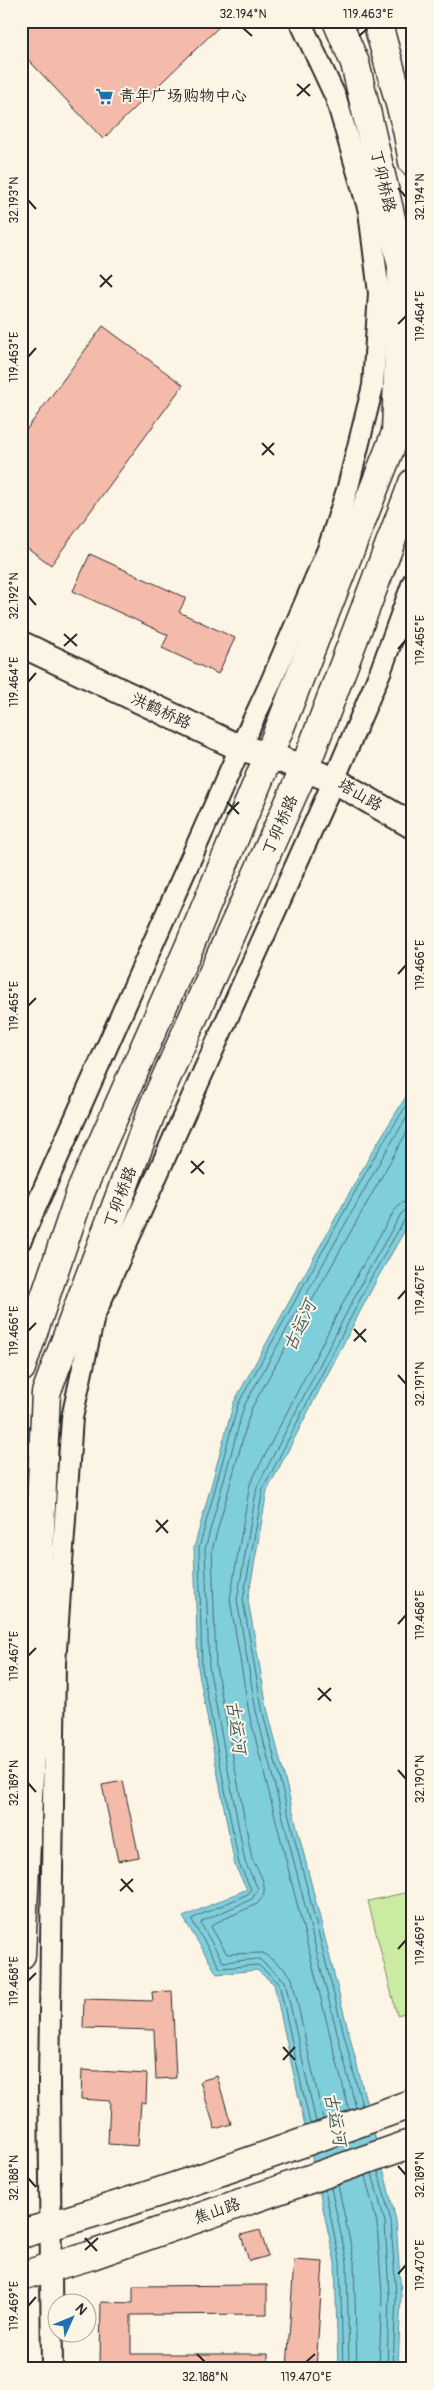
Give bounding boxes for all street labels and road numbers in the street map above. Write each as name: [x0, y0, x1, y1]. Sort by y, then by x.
street label: 丁卯桥路: [366, 148, 400, 214]
street label: 洪鹤桥路: [128, 688, 194, 734]
street label: 塔山路: [334, 774, 386, 816]
street label: 丁卯桥路: [258, 792, 302, 858]
street label: 丁卯桥路: [99, 1164, 141, 1230]
street label: 焦山路: [191, 2194, 243, 2228]

